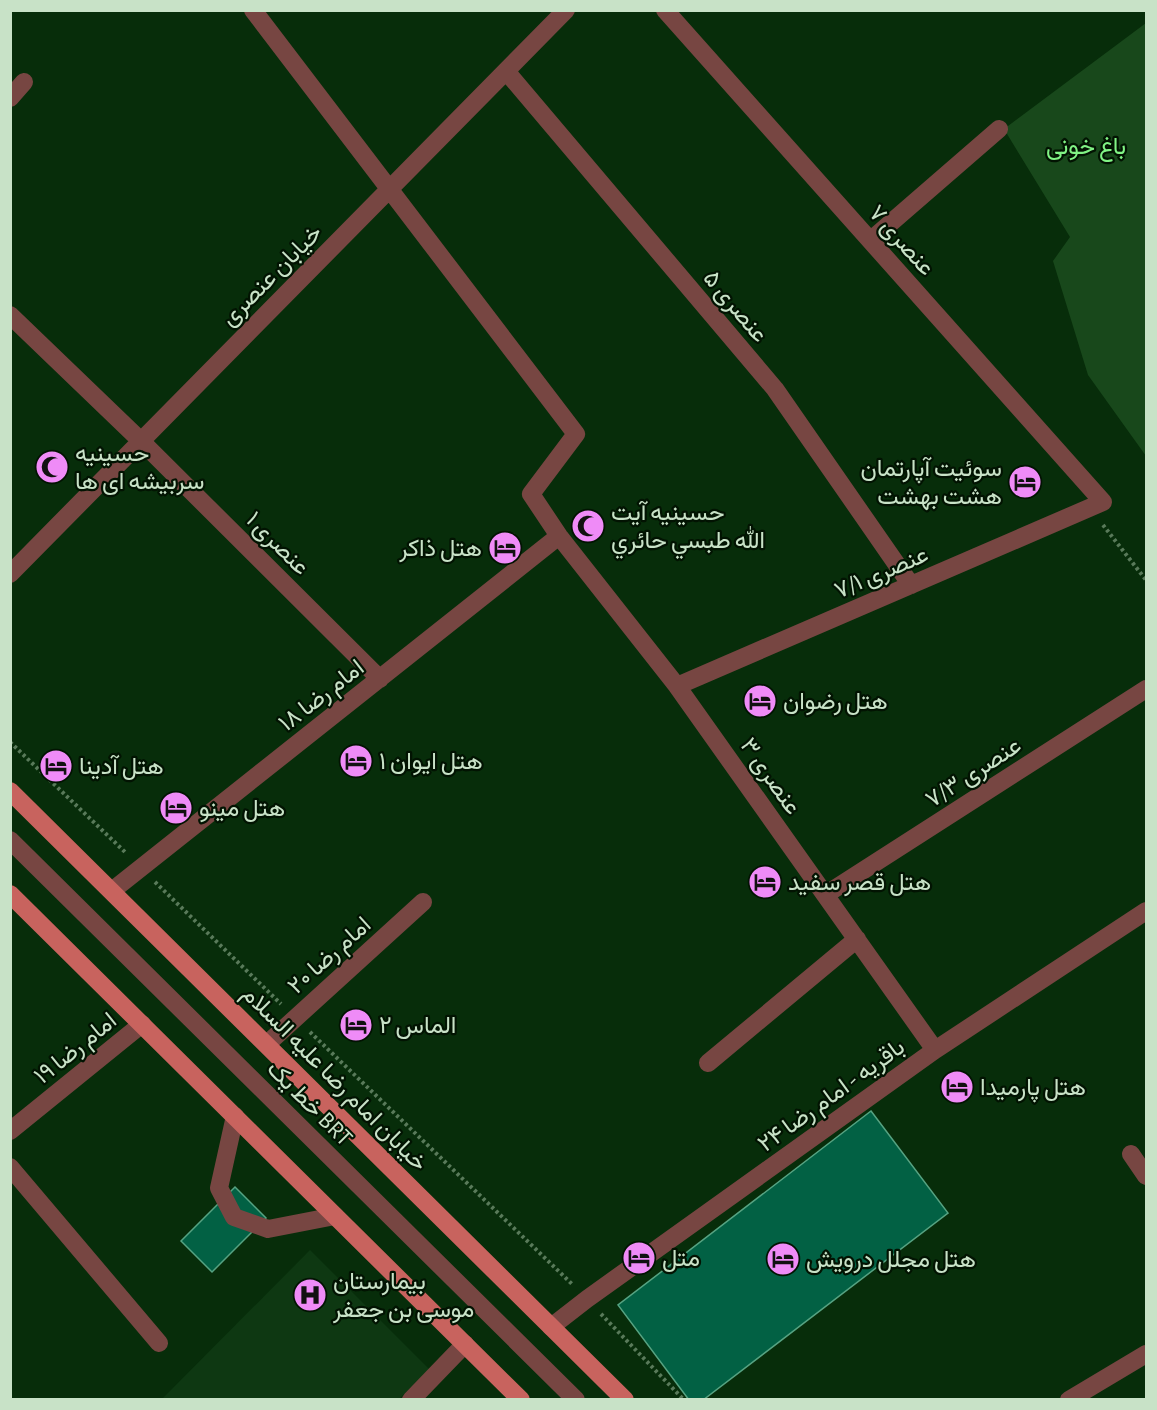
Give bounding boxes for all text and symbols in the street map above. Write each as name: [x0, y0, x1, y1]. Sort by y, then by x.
park label: باغ خونی: [1046, 135, 1126, 162]
street label: عنصری ۷: [862, 201, 939, 282]
street label: خیابان عنصری: [217, 221, 328, 332]
street label: عنصری ۵: [697, 266, 772, 348]
place label: حسینیه سربیشه ای ها: [75, 442, 204, 496]
mosque icon: حسینیه سربیشه ای ها: [34, 449, 70, 485]
place label: سوئیت آپارتمان هشت بهشت: [861, 456, 1002, 511]
hotel icon: سوئیت آپارتمان هشت بهشت: [1007, 464, 1043, 500]
place label: حسينيه آيت الله طبسي حائري: [611, 500, 765, 559]
street label: عنصری ۱: [240, 508, 313, 581]
mosque icon: حسينيه آيت الله طبسي حائري: [570, 508, 606, 544]
hotel icon: هتل ذاکر: [487, 530, 523, 566]
place label: هتل ذاکر: [398, 537, 482, 563]
street label: عنصری ۷/۱: [831, 542, 933, 605]
street label: امام رضا ۱۸: [275, 655, 370, 739]
hotel icon: هتل رضوان: [742, 683, 778, 719]
place label: هتل رضوان: [783, 690, 888, 716]
street label: عنصری ۷/۳: [922, 733, 1027, 814]
street label: عنصری ۳: [734, 734, 805, 820]
hotel icon: هتل ایوان ۱: [338, 743, 374, 779]
hotel icon: هتل آدینا: [38, 748, 74, 784]
place label: هتل ایوان ۱: [379, 750, 483, 776]
place label: هتل آدینا: [79, 754, 164, 780]
hotel icon: هتل مینو: [158, 790, 194, 826]
place label: هتل مینو: [199, 797, 285, 823]
hotel icon: هتل قصر سفید: [747, 864, 783, 900]
place label: هتل قصر سفید: [788, 871, 931, 897]
street label: امام رضا ۲۰: [284, 913, 378, 1001]
street label: خیابان امام رضا علیه السلام: [235, 982, 431, 1178]
hotel icon: الماس ۲: [338, 1007, 374, 1043]
street label: امام رضا ۱۹: [30, 1009, 123, 1091]
place label: الماس ۲: [379, 1014, 456, 1039]
street label: باقریه - امام رضا ۲۴: [754, 1035, 911, 1159]
street label: خط یک BRT: [261, 1057, 357, 1152]
hotel icon: هتل پارمیدا: [939, 1069, 975, 1105]
place label: هتل پارمیدا: [980, 1076, 1086, 1103]
hotel icon: متل: [621, 1240, 657, 1276]
hotel icon: هتل مجلل درویش: [765, 1241, 801, 1277]
place label: متل: [662, 1247, 700, 1272]
place label: هتل مجلل درویش: [806, 1248, 976, 1274]
place label: بیمارستان موسی بن جعفر: [332, 1270, 474, 1324]
hospital icon: بیمارستان موسی بن جعفر: [292, 1277, 328, 1313]

